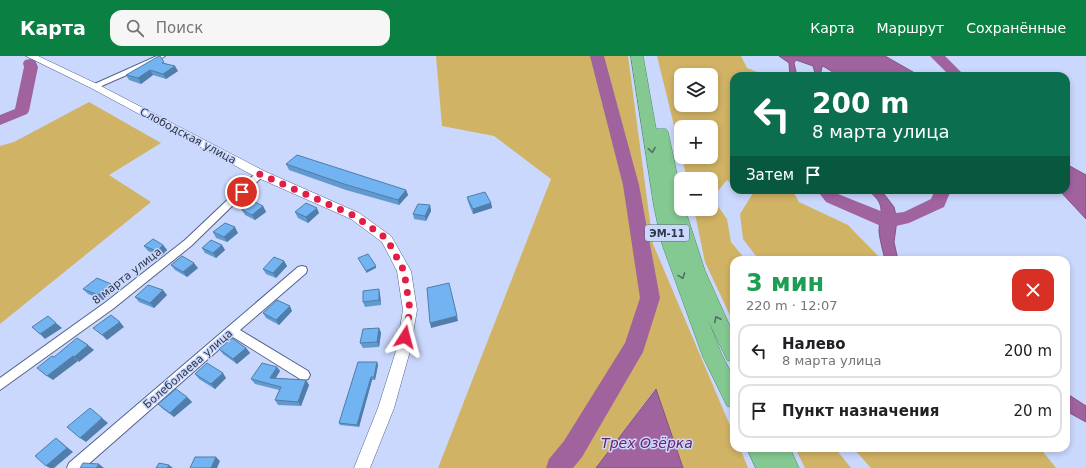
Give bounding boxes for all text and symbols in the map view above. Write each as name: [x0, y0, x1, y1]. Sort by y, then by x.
search box: [110, 10, 390, 46]
text: Карта: [20, 17, 86, 39]
icon: search: [124, 17, 146, 39]
text: Поиск: [156, 19, 203, 37]
text: Карта: [810, 20, 854, 36]
text: Маршрут: [876, 20, 944, 36]
text: Сохранённые: [966, 20, 1066, 36]
map controls: [674, 68, 718, 216]
button: layers: [674, 68, 718, 112]
text: 200 m: [812, 87, 909, 120]
icon: left: [746, 88, 798, 140]
street label: Слободская улица: [138, 105, 238, 167]
button: +: [674, 120, 718, 164]
text: 8 марта улица: [812, 121, 950, 142]
one-way arrow: [648, 147, 656, 153]
icon: arrive: [802, 164, 824, 186]
text: Затем: [746, 166, 794, 184]
button: −: [674, 172, 718, 216]
pin: [225, 175, 259, 209]
icon: arrive: [231, 181, 253, 203]
road number: ЭМ-11: [645, 225, 689, 241]
street label: 8 марта улица: [90, 245, 164, 307]
text: 3 мин: [746, 269, 824, 297]
button: close: [1012, 269, 1054, 311]
one-way arrow: [677, 273, 685, 280]
text: 220 m · 12:07: [746, 298, 837, 313]
position arrow: [384, 316, 426, 358]
one-way arrow: [714, 316, 722, 324]
street label: Болеболаева улица: [141, 327, 235, 411]
text: Налево: [782, 335, 846, 353]
icon: left: [748, 340, 770, 362]
text: 200 m: [1004, 342, 1052, 360]
text: 8 марта улица: [782, 353, 881, 368]
icon: arrive: [748, 400, 770, 422]
text: Пункт назначения: [782, 402, 939, 420]
text: 20 m: [1014, 402, 1052, 420]
water label: Трех Озёрка: [601, 435, 693, 451]

